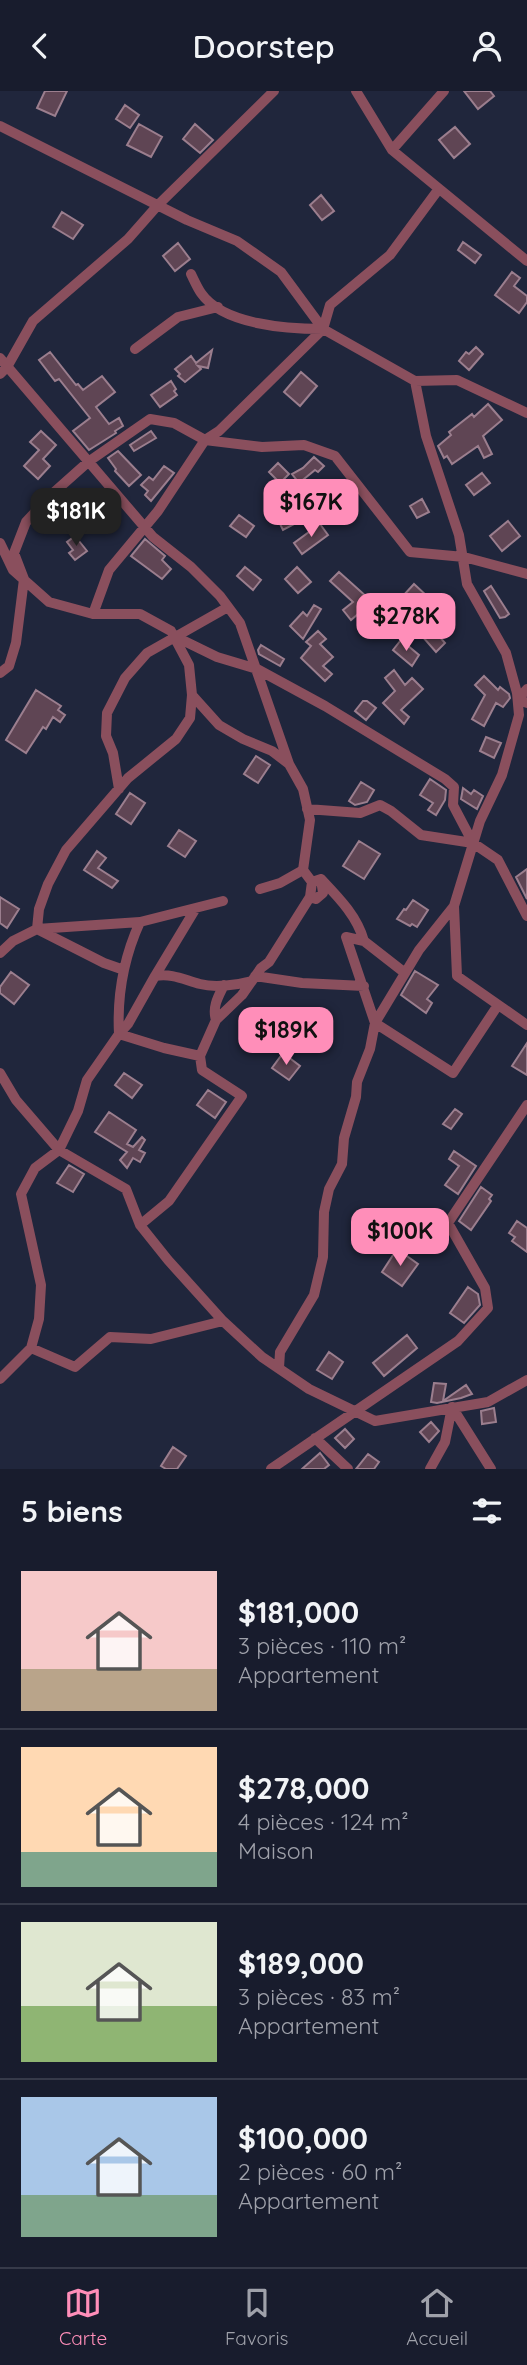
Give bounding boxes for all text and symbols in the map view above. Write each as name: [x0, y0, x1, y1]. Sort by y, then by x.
text: Doorstep: [192, 26, 335, 66]
icon: back: [21, 27, 59, 65]
icon: person: [468, 27, 506, 65]
pin: $167K: [262, 479, 360, 539]
text: $167K: [279, 487, 343, 516]
pin: $181K: [27, 489, 125, 548]
text: $181K: [46, 496, 106, 525]
pin: $278K: [357, 594, 455, 653]
text: $278K: [372, 601, 440, 630]
pin: $189K: [237, 1007, 335, 1067]
text: $189K: [254, 1015, 318, 1044]
pin: $100K: [351, 1209, 449, 1268]
text: $100K: [367, 1216, 433, 1245]
text: 5 biens: [21, 1492, 123, 1530]
icon: filters: [468, 1492, 506, 1530]
text: $181,000: [238, 1593, 359, 1631]
icon: home: [77, 1599, 161, 1683]
text: 3 pièces · 110 m²: [238, 1631, 406, 1660]
text: Appartement: [238, 1660, 379, 1689]
text: $278,000: [238, 1769, 369, 1807]
icon: home: [77, 1775, 161, 1859]
text: 4 pièces · 124 m²: [238, 1807, 409, 1836]
text: Maison: [238, 1836, 314, 1865]
text: $189,000: [238, 1944, 364, 1982]
icon: home: [77, 1950, 161, 2034]
text: 3 pièces · 83 m²: [238, 1982, 400, 2011]
text: Appartement: [238, 2011, 379, 2040]
text: $100,000: [238, 2119, 368, 2157]
icon: home: [77, 2125, 161, 2209]
text: 2 pièces · 60 m²: [238, 2157, 402, 2186]
text: Appartement: [238, 2186, 379, 2215]
tab: Carte: [59, 2284, 107, 2350]
tab: Favoris: [225, 2284, 288, 2350]
tab: Accueil: [406, 2284, 468, 2350]

